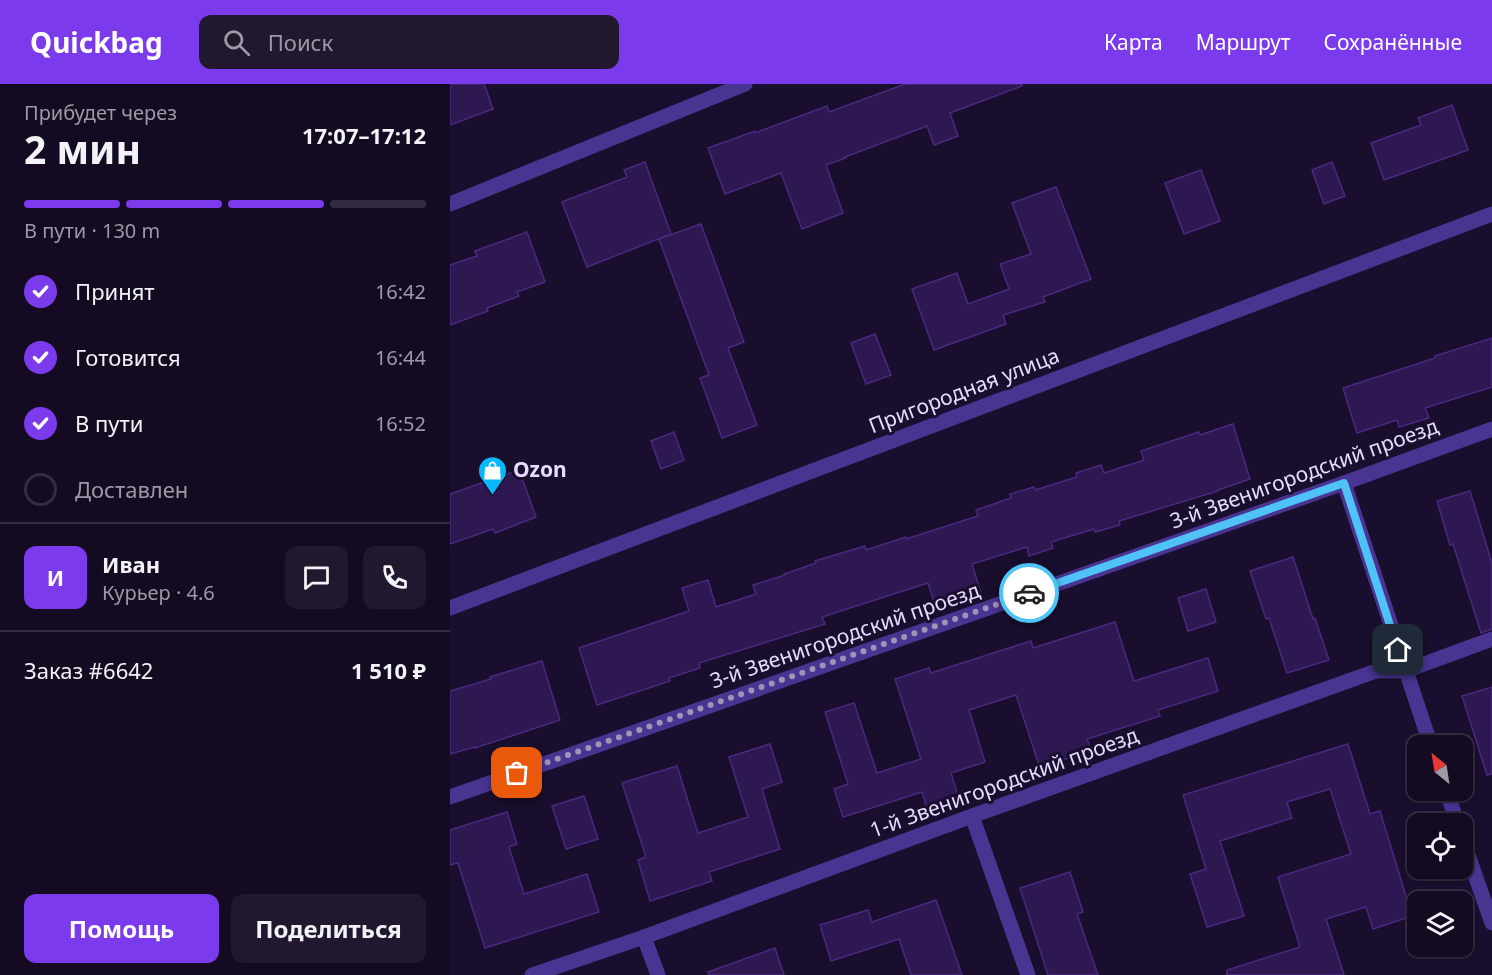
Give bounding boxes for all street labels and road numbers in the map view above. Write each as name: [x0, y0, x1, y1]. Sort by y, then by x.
street label: Пригородная улица: [864, 341, 1063, 439]
street label: 3-й Звенигородский проезд: [1166, 411, 1442, 535]
street label: 3-й Звенигородский проезд: [706, 576, 984, 694]
street label: 1-й Звенигородский проезд: [866, 720, 1142, 844]

